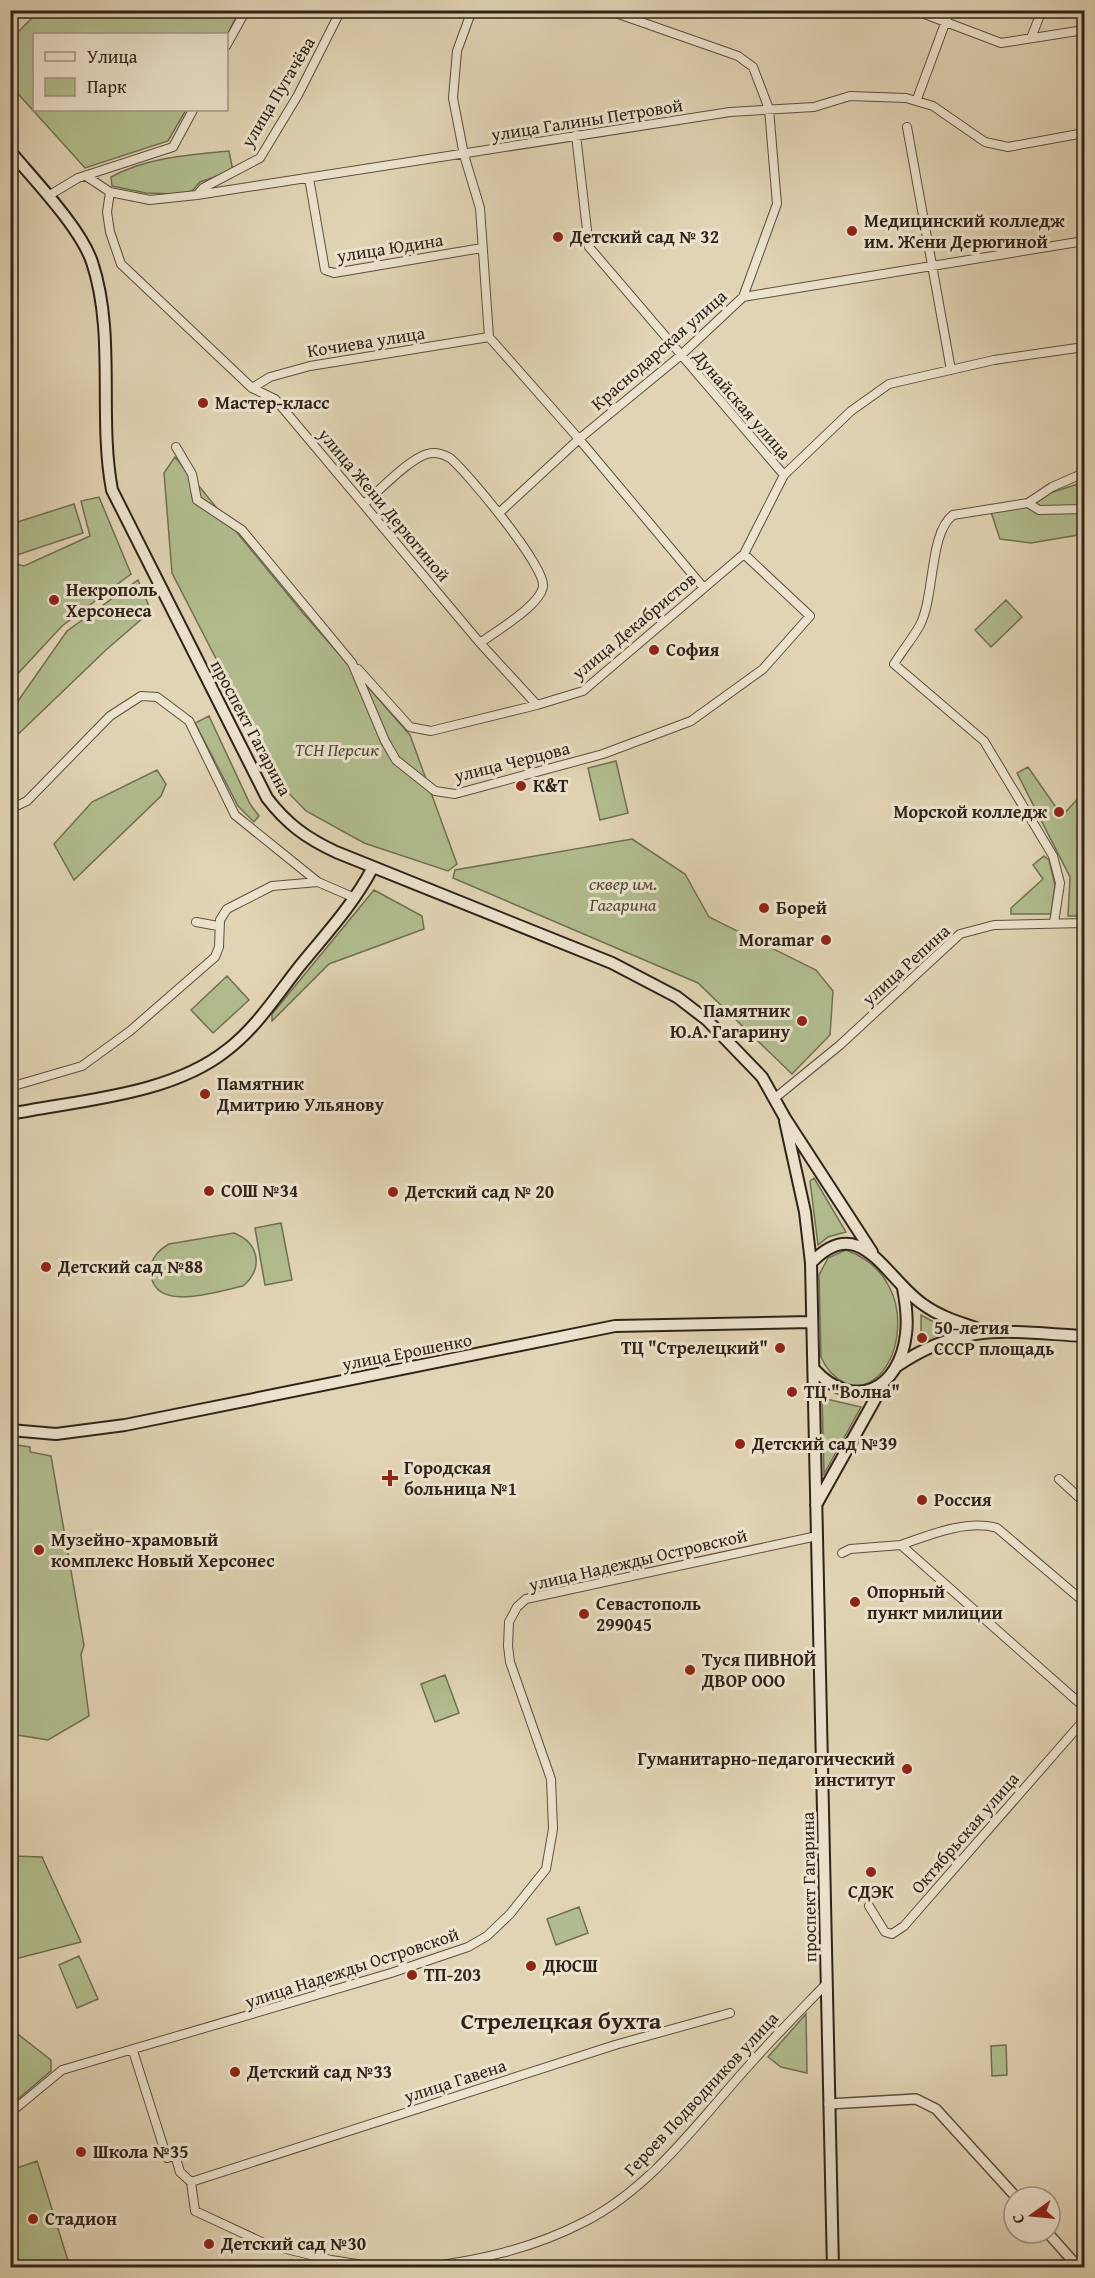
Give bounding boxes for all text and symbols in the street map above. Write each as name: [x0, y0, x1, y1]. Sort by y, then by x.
street label: улица Пугачёва: [233, 31, 322, 153]
legend: [33, 33, 228, 111]
text: Улица: [87, 43, 138, 70]
text: Парк: [87, 73, 127, 100]
street label: улица Галины Петровой: [488, 91, 685, 148]
place label: Медицинский колледж им. Жени Дерюгиной: [864, 207, 1065, 255]
place label: Детский сад № 32: [569, 223, 719, 250]
marker: Медицинский колледж им. Жени Дерюгиной: [845, 224, 859, 238]
street label: улица Юдина: [334, 226, 446, 269]
marker: Детский сад № 32: [551, 230, 565, 244]
street label: Краснодарская улица: [585, 283, 733, 416]
street label: Кочиева улица: [305, 319, 427, 364]
street label: Дунайская улица: [686, 343, 798, 466]
place label: Мастер-класс: [215, 389, 330, 416]
marker: Мастер-класс: [196, 396, 210, 410]
street label: улица Жени Дерюгиной: [311, 421, 457, 588]
street label: улица Декабристов: [565, 565, 702, 686]
place label: Некрополь Херсонеса: [66, 576, 158, 624]
marker: Некрополь Херсонеса: [47, 593, 61, 607]
place label: София: [666, 636, 720, 663]
marker: София: [647, 643, 661, 657]
street label: проспект Гагарина: [204, 655, 299, 801]
street label: улица Черцова: [450, 734, 573, 789]
park label: ТСН Персик: [295, 736, 379, 763]
place label: К&Т: [533, 772, 569, 799]
marker: К&Т: [514, 779, 528, 793]
place label: Морской колледж: [893, 798, 1048, 825]
marker: Морской колледж: [1052, 805, 1066, 819]
park label: сквер им. Гагарина: [589, 870, 657, 918]
place label: Борей: [776, 894, 827, 921]
marker: Борей: [757, 901, 771, 915]
street label: улица Репина: [855, 917, 956, 1012]
place label: Moramar: [739, 926, 815, 953]
marker: Moramar: [819, 933, 833, 947]
place label: Памятник Ю.А. Гагарину: [670, 997, 791, 1045]
marker: Памятник Ю.А. Гагарину: [795, 1014, 809, 1028]
place label: Памятник Дмитрию Ульянову: [216, 1070, 385, 1118]
marker: Памятник Дмитрию Ульянову: [198, 1087, 212, 1101]
place label: СОШ №34: [221, 1177, 298, 1204]
place label: Детский сад № 20: [404, 1178, 554, 1205]
marker: СОШ №34: [202, 1184, 216, 1198]
marker: Детский сад № 20: [386, 1185, 400, 1199]
place label: Детский сад №88: [57, 1253, 203, 1280]
marker: Детский сад №88: [39, 1260, 53, 1274]
place label: 50-летия СССР площадь: [934, 1314, 1055, 1362]
street label: улица Ерошенко: [339, 1326, 474, 1378]
marker: 50-летия СССР площадь: [915, 1331, 929, 1345]
place label: ТЦ "Стрелецкий": [621, 1334, 768, 1361]
marker: ТЦ "Стрелецкий": [773, 1341, 787, 1355]
place label: ТЦ "Волна": [804, 1378, 900, 1405]
marker: ТЦ "Волна": [785, 1385, 799, 1399]
place label: Детский сад №39: [751, 1430, 897, 1457]
marker: Детский сад №39: [733, 1437, 747, 1451]
place label: Городская больница №1: [404, 1454, 517, 1502]
marker: Городская больница №1: [381, 1469, 399, 1487]
place label: Россия: [934, 1486, 992, 1513]
marker: Россия: [915, 1493, 929, 1507]
street label: улица Надежды Островской: [525, 1521, 750, 1598]
place label: Музейно-храмовый комплекс Новый Херсонес: [51, 1526, 274, 1574]
marker: Музейно-храмовый комплекс Новый Херсонес: [32, 1543, 46, 1557]
place label: Опорный пункт милиции: [867, 1578, 1003, 1626]
place label: Севастополь 299045: [596, 1590, 701, 1638]
marker: Опорный пункт милиции: [848, 1595, 862, 1609]
marker: Севастополь 299045: [577, 1607, 591, 1621]
place label: Туся ПИВНОЙ ДВОР ООО: [701, 1646, 817, 1694]
marker: Туся ПИВНОЙ ДВОР ООО: [683, 1663, 697, 1677]
place label: Гуманитарно-педагогический институт: [637, 1745, 895, 1793]
marker: Гуманитарно-педагогический институт: [900, 1762, 914, 1776]
street label: Октябрьская улица: [904, 1766, 1025, 1899]
street label: проспект Гагарина: [794, 1811, 823, 1963]
marker: СДЭК: [864, 1865, 878, 1879]
place label: СДЭК: [848, 1878, 894, 1905]
street label: улица Надежды Островской: [240, 1920, 463, 2015]
place label: ДЮСШ: [542, 1952, 598, 1979]
marker: ДЮСШ: [524, 1959, 538, 1973]
place label: ТП-203: [424, 1961, 481, 1988]
marker: ТП-203: [405, 1968, 419, 1982]
district label: Стрелецкая бухта: [461, 2003, 662, 2038]
street label: Героев Подводников улица: [617, 2005, 785, 2182]
street label: улица Гавена: [399, 2051, 510, 2110]
place label: Детский сад №33: [246, 2058, 392, 2085]
marker: Детский сад №33: [228, 2065, 242, 2079]
place label: Школа №35: [93, 2138, 189, 2165]
marker: Школа №35: [74, 2145, 88, 2159]
north arrow: [1002, 2185, 1062, 2245]
place label: Стадион: [45, 2205, 117, 2232]
text: С: [1005, 2211, 1030, 2226]
marker: Стадион: [26, 2212, 40, 2226]
place label: Детский сад №30: [220, 2230, 366, 2257]
marker: Детский сад №30: [202, 2237, 216, 2251]

